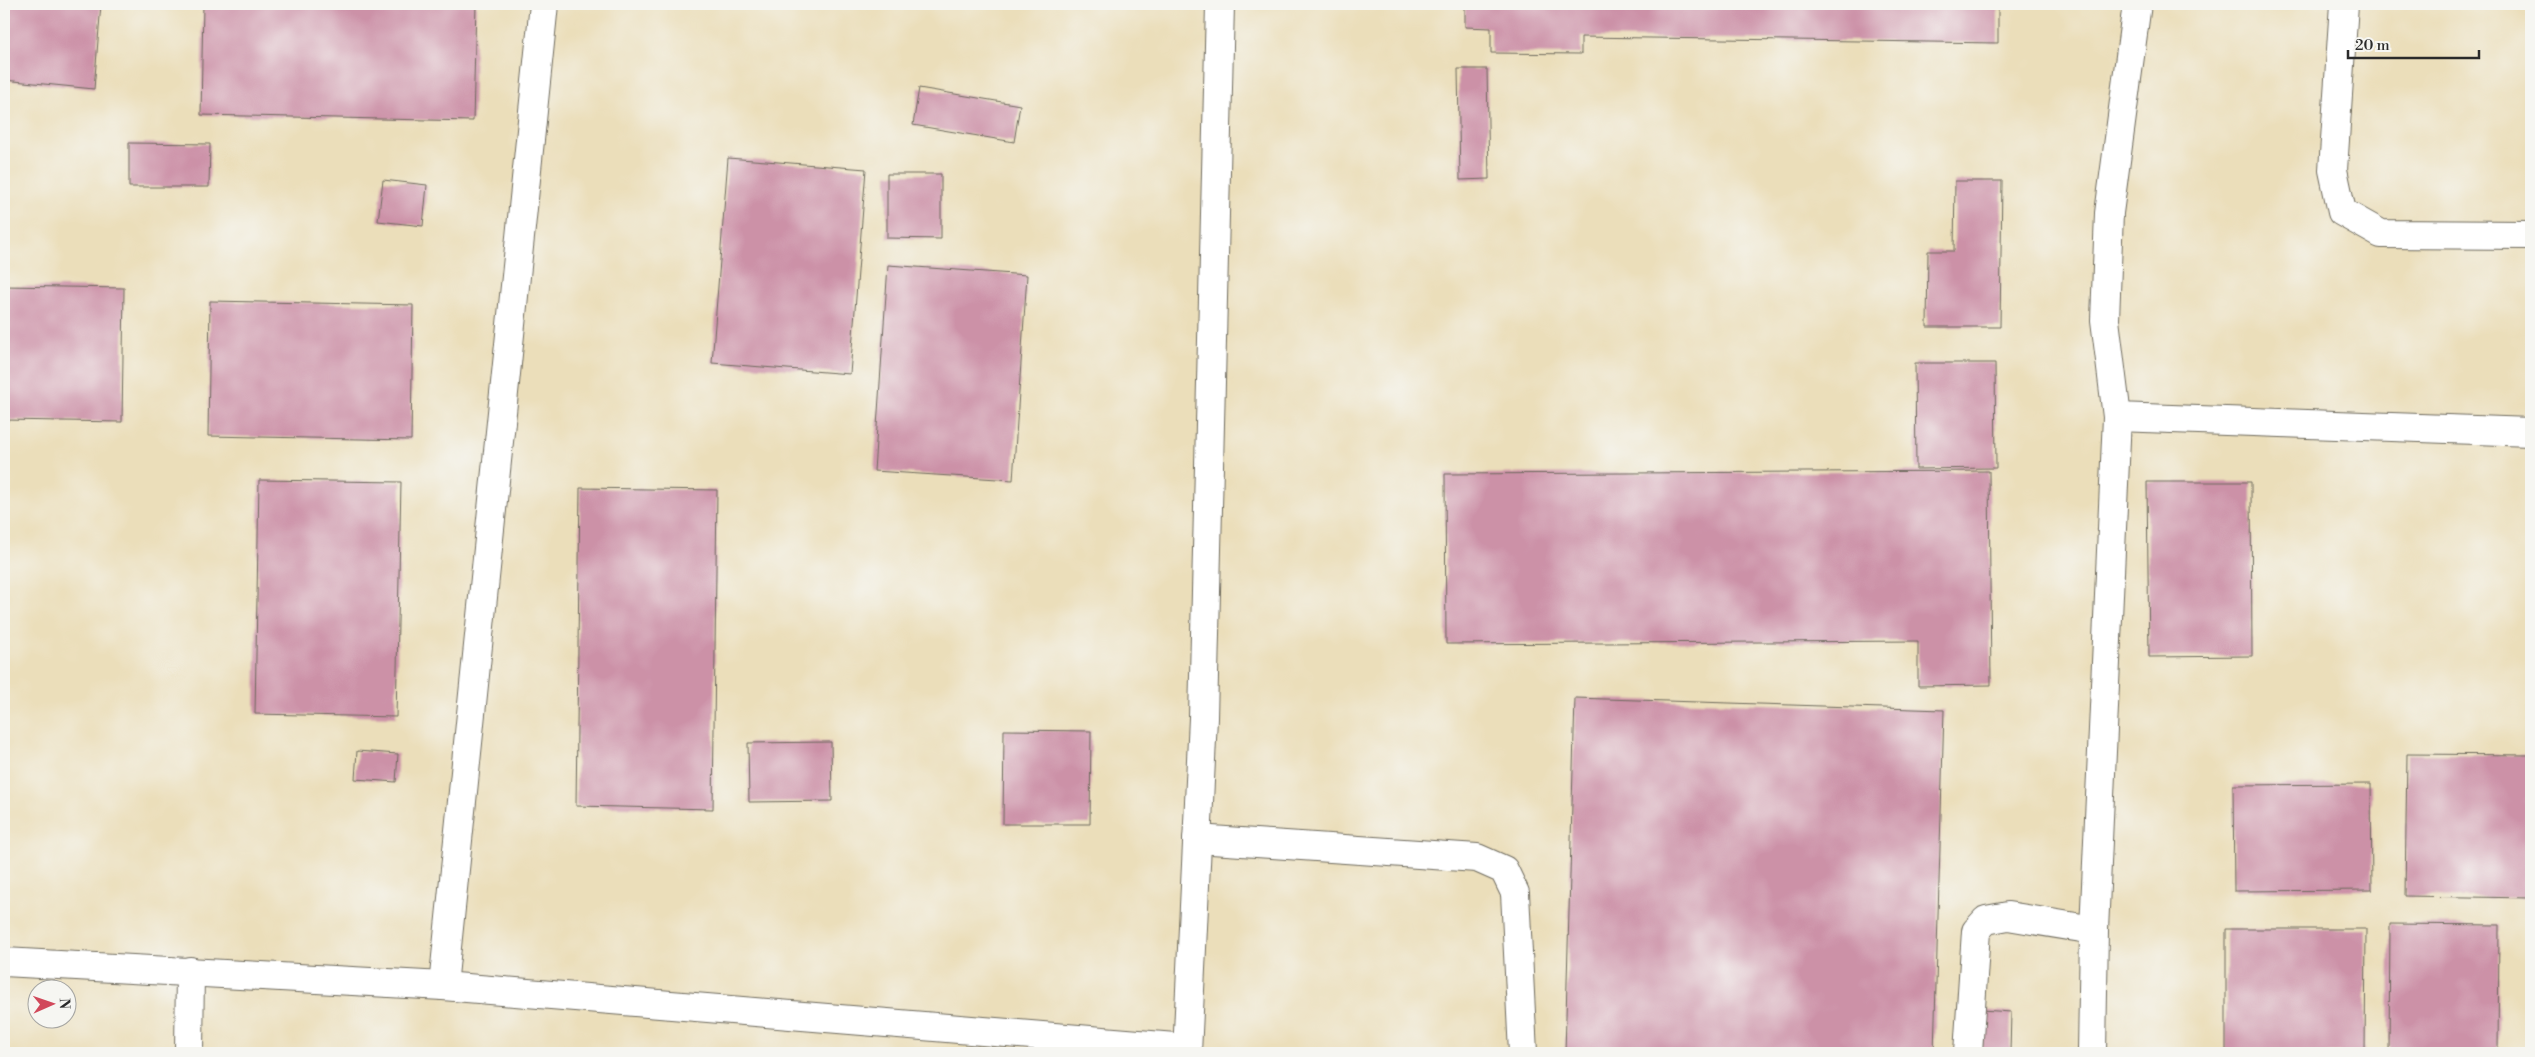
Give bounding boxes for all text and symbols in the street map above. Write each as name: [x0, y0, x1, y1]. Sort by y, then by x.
scale bar: [2348, 28, 2479, 60]
text: 20 m: [2355, 36, 2390, 55]
north arrow: [28, 980, 78, 1030]
text: N: [55, 998, 73, 1009]

